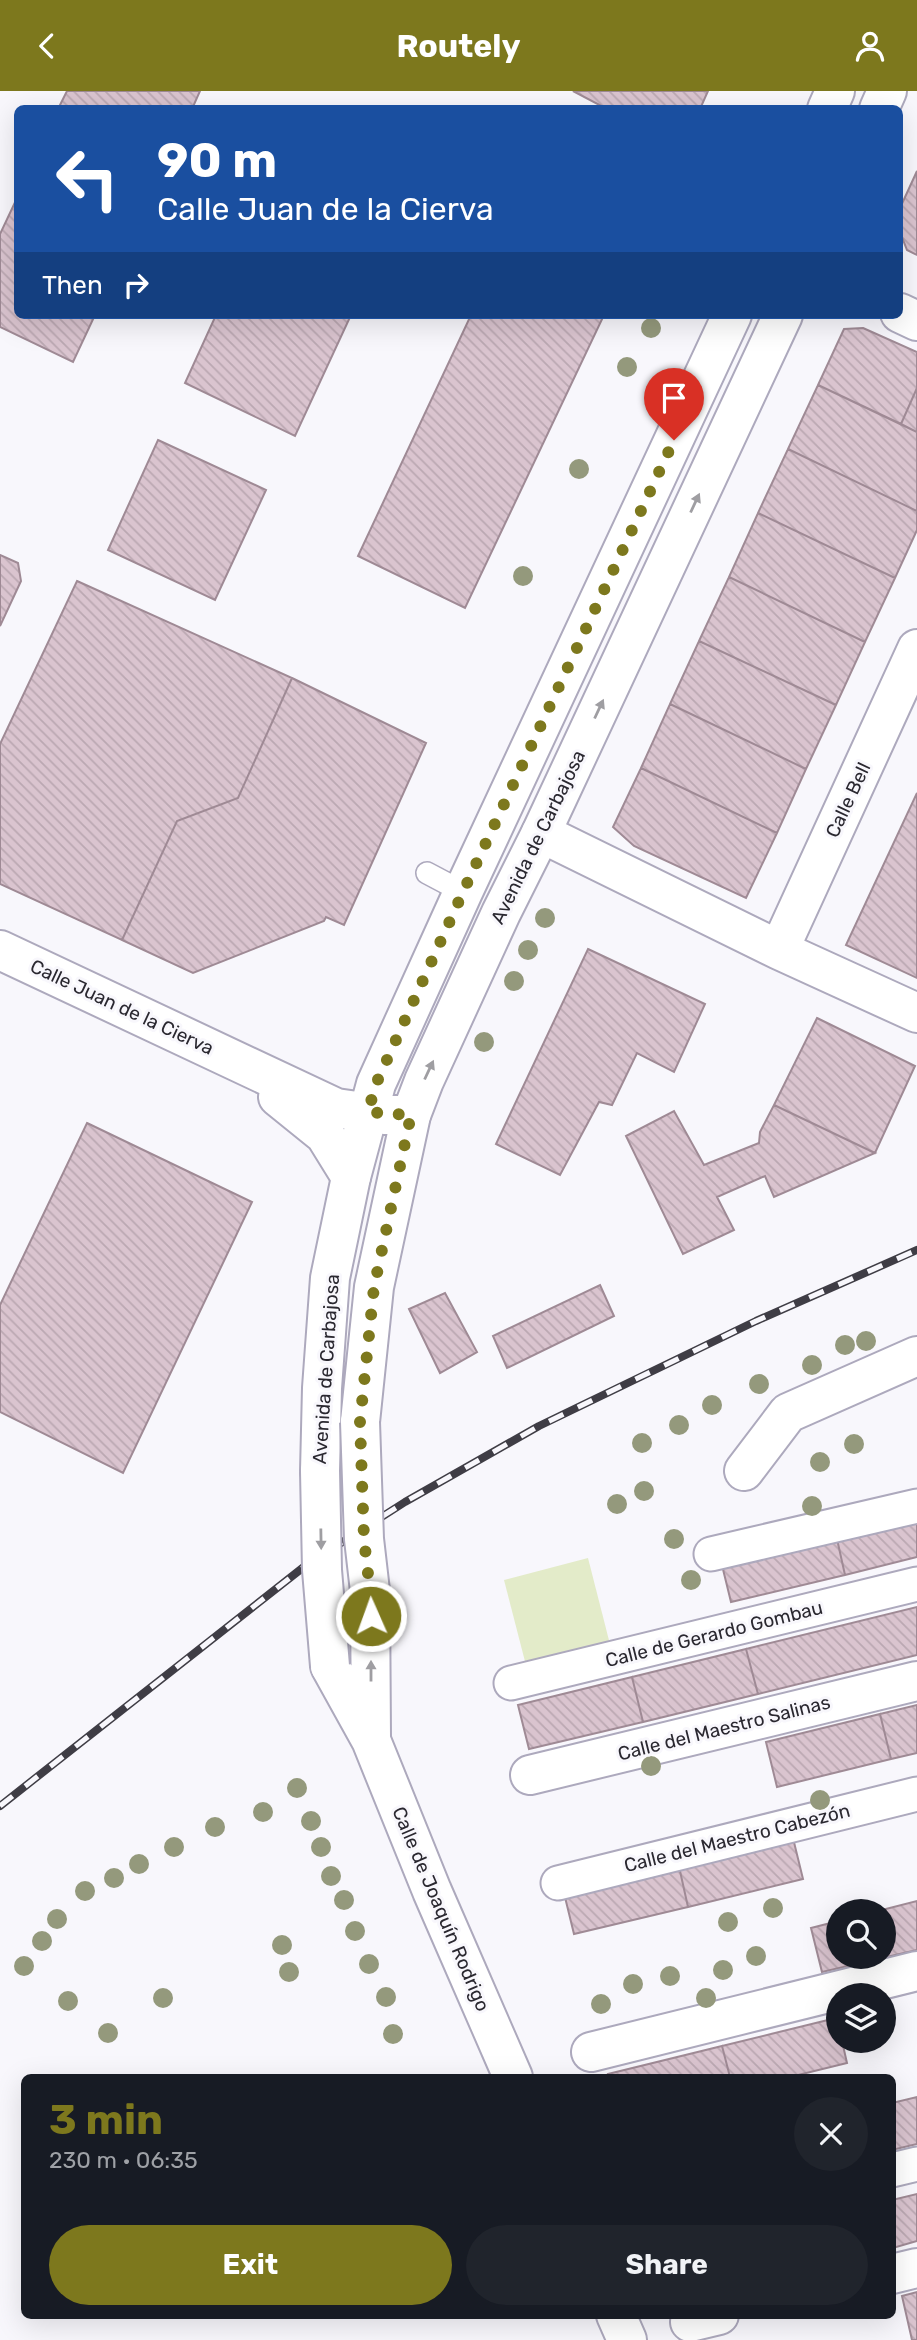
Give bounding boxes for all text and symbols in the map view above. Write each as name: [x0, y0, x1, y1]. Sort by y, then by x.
icon: back: [28, 27, 66, 65]
text: Routely: [396, 27, 521, 65]
icon: person: [851, 27, 889, 65]
text: 90 m: [157, 131, 277, 189]
icon: left: [42, 133, 133, 224]
text: Calle Juan de la Cierva: [157, 190, 494, 228]
icon: right: [117, 266, 155, 304]
text: Then: [42, 270, 103, 301]
pin: [644, 368, 704, 440]
icon: arrive: [655, 379, 693, 417]
one-way arrow: [689, 493, 701, 513]
one-way arrow: [593, 699, 605, 719]
street label: Avenida de Carbajosa: [486, 746, 590, 928]
street label: Calle Bell: [821, 759, 875, 841]
street label: Calle Juan de la Cierva: [27, 954, 217, 1060]
one-way arrow: [423, 1060, 435, 1080]
street label: Avenida de Carbajosa: [308, 1273, 344, 1465]
one-way arrow: [316, 1528, 327, 1550]
position arrow: [334, 1579, 408, 1653]
street label: Calle de Gerardo Gombau: [603, 1596, 825, 1672]
one-way arrow: [365, 1660, 377, 1682]
street label: Calle del Maestro Salinas: [615, 1690, 833, 1766]
street label: Calle del Maestro Cabezón: [622, 1799, 852, 1877]
street label: Calle de Joaquín Rodrigo: [387, 1803, 495, 2015]
map controls: [826, 1899, 896, 2053]
button: search: [826, 1899, 896, 1969]
button: layers: [826, 1983, 896, 2053]
text: 3 min: [49, 2095, 163, 2145]
button: close: [794, 2097, 868, 2171]
text: 230 m · 06:35: [49, 2146, 198, 2174]
button: Exit: [49, 2225, 452, 2305]
button: Share: [466, 2225, 868, 2305]

